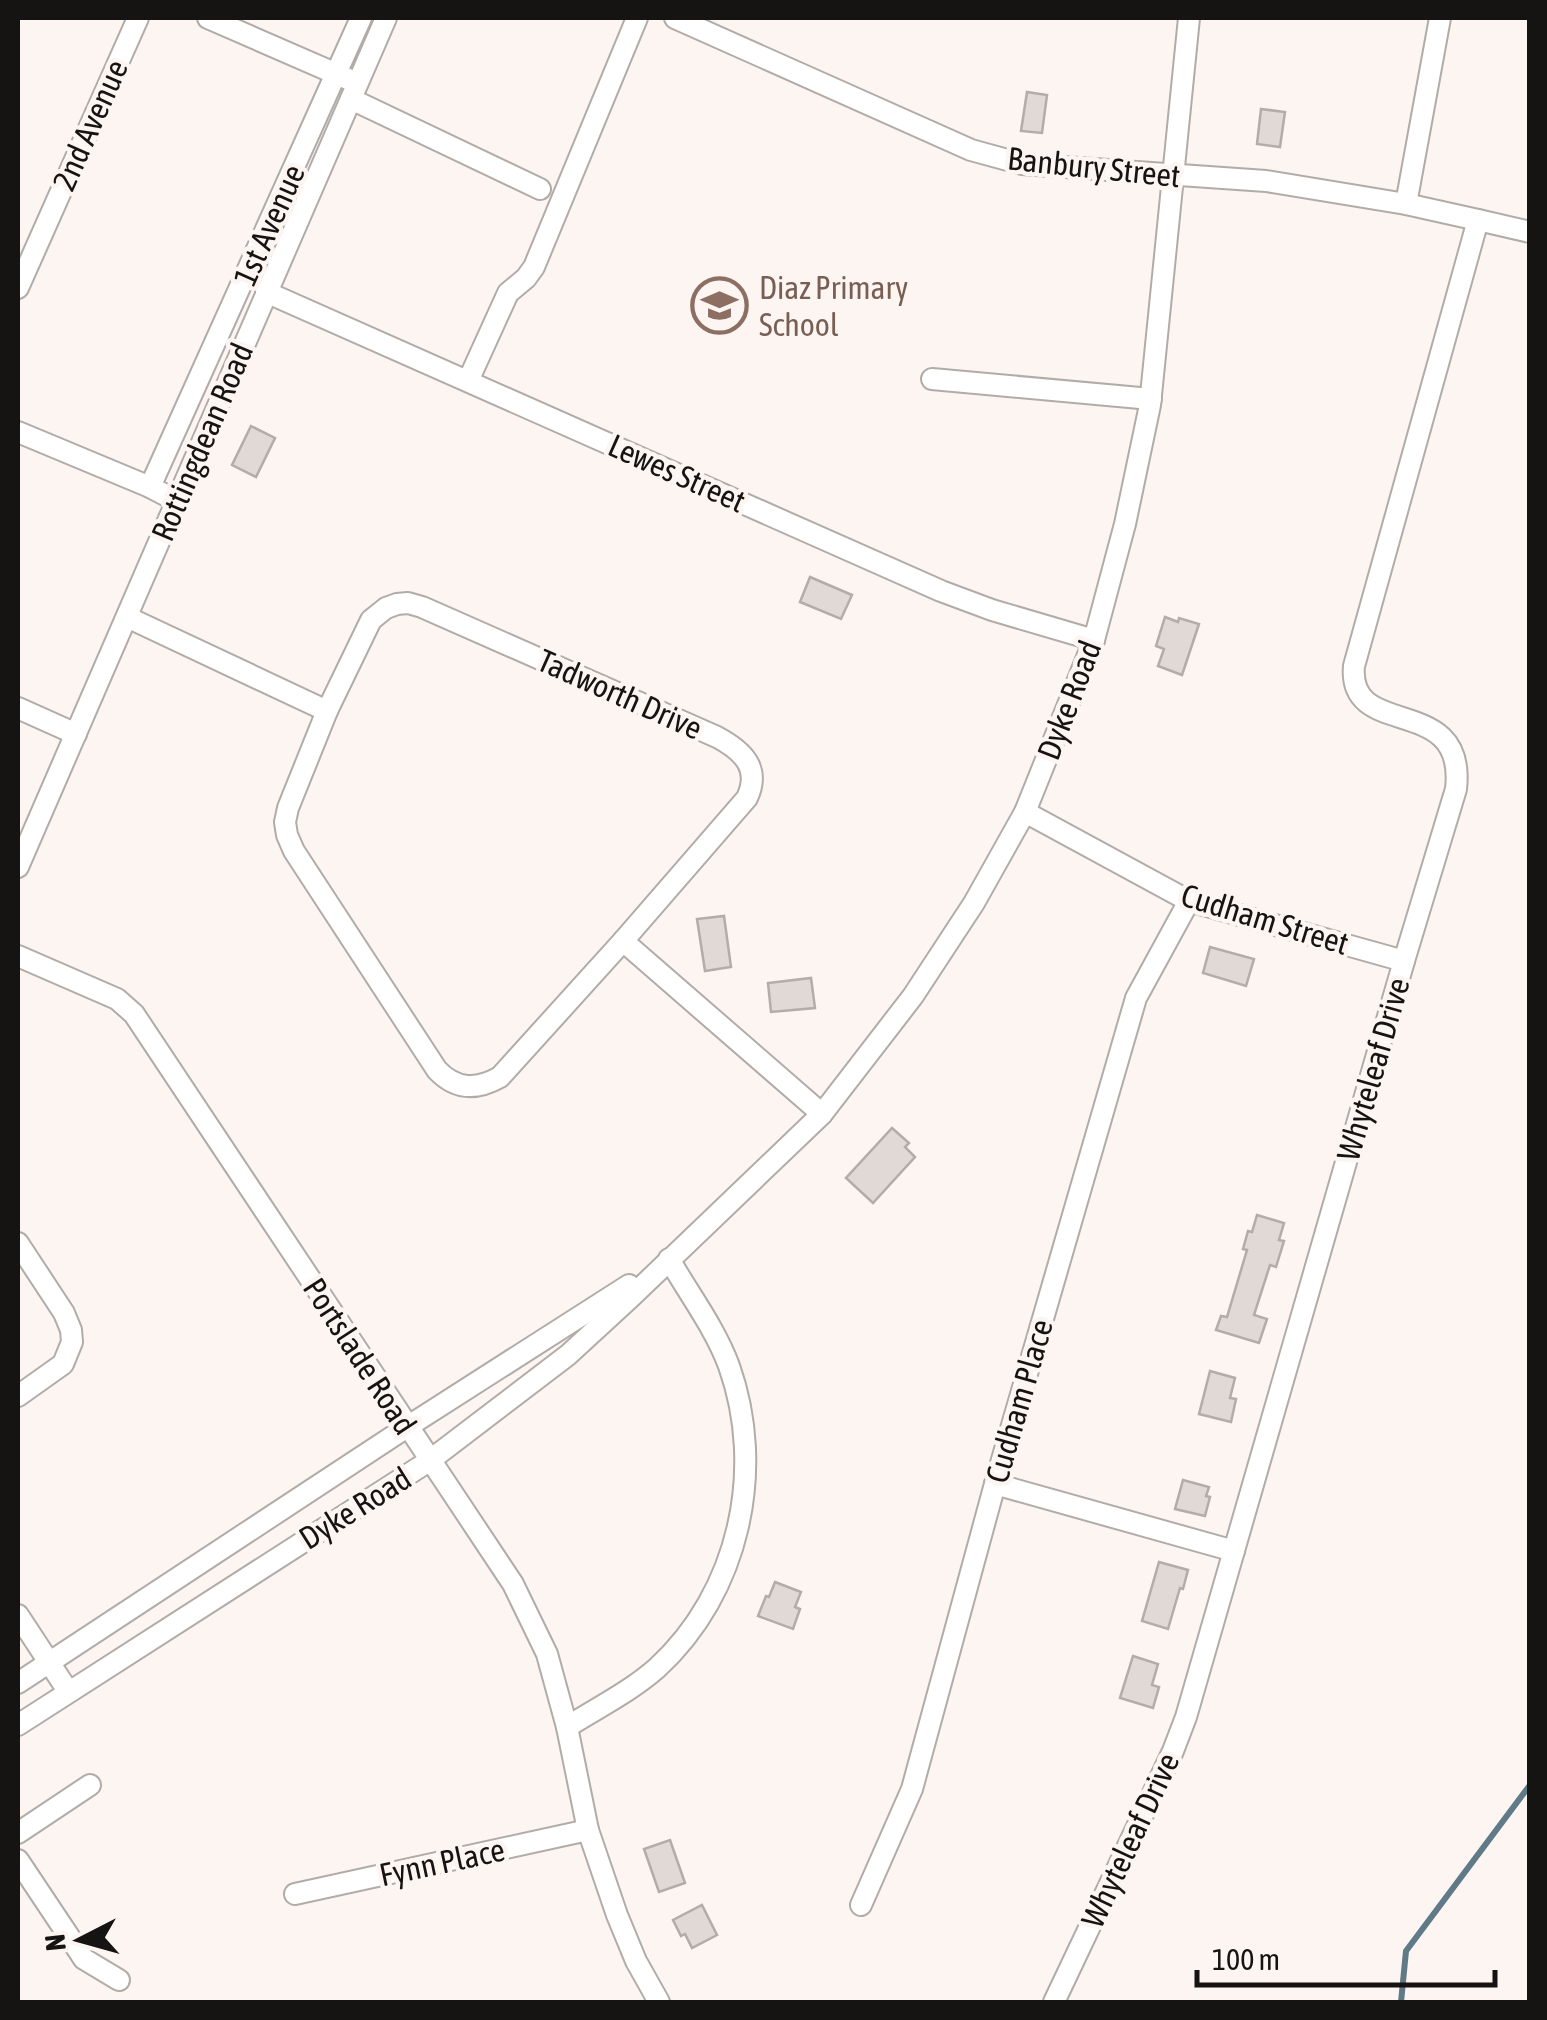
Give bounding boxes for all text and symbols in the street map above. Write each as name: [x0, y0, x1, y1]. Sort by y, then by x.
street label: 2nd Avenue: [45, 54, 135, 196]
street label: Banbury Street: [1006, 140, 1182, 194]
street label: 1st Avenue: [226, 159, 312, 291]
place label: Diaz Primary School: [759, 269, 908, 343]
school or university icon: Diaz Primary School: [690, 275, 750, 335]
street label: Rottingdean Road: [144, 338, 260, 546]
street label: Lewes Street: [603, 426, 751, 520]
street label: Dyke Road: [1029, 635, 1109, 765]
street label: Tadworth Drive: [532, 641, 708, 747]
street label: Cudham Street: [1177, 876, 1353, 962]
street label: Whyteleaf Drive: [1329, 973, 1417, 1165]
street label: Portslade Road: [296, 1271, 424, 1441]
street label: Cudham Place: [978, 1315, 1060, 1487]
street label: Dyke Road: [292, 1459, 418, 1557]
street label: Whyteleaf Drive: [1073, 1747, 1187, 1933]
street label: Fynn Place: [376, 1831, 508, 1893]
north arrow: [30, 1890, 130, 1990]
scale bar: [1197, 1925, 1494, 1987]
text: N: [38, 1933, 72, 1953]
text: 100 m: [1212, 1942, 1280, 1976]

